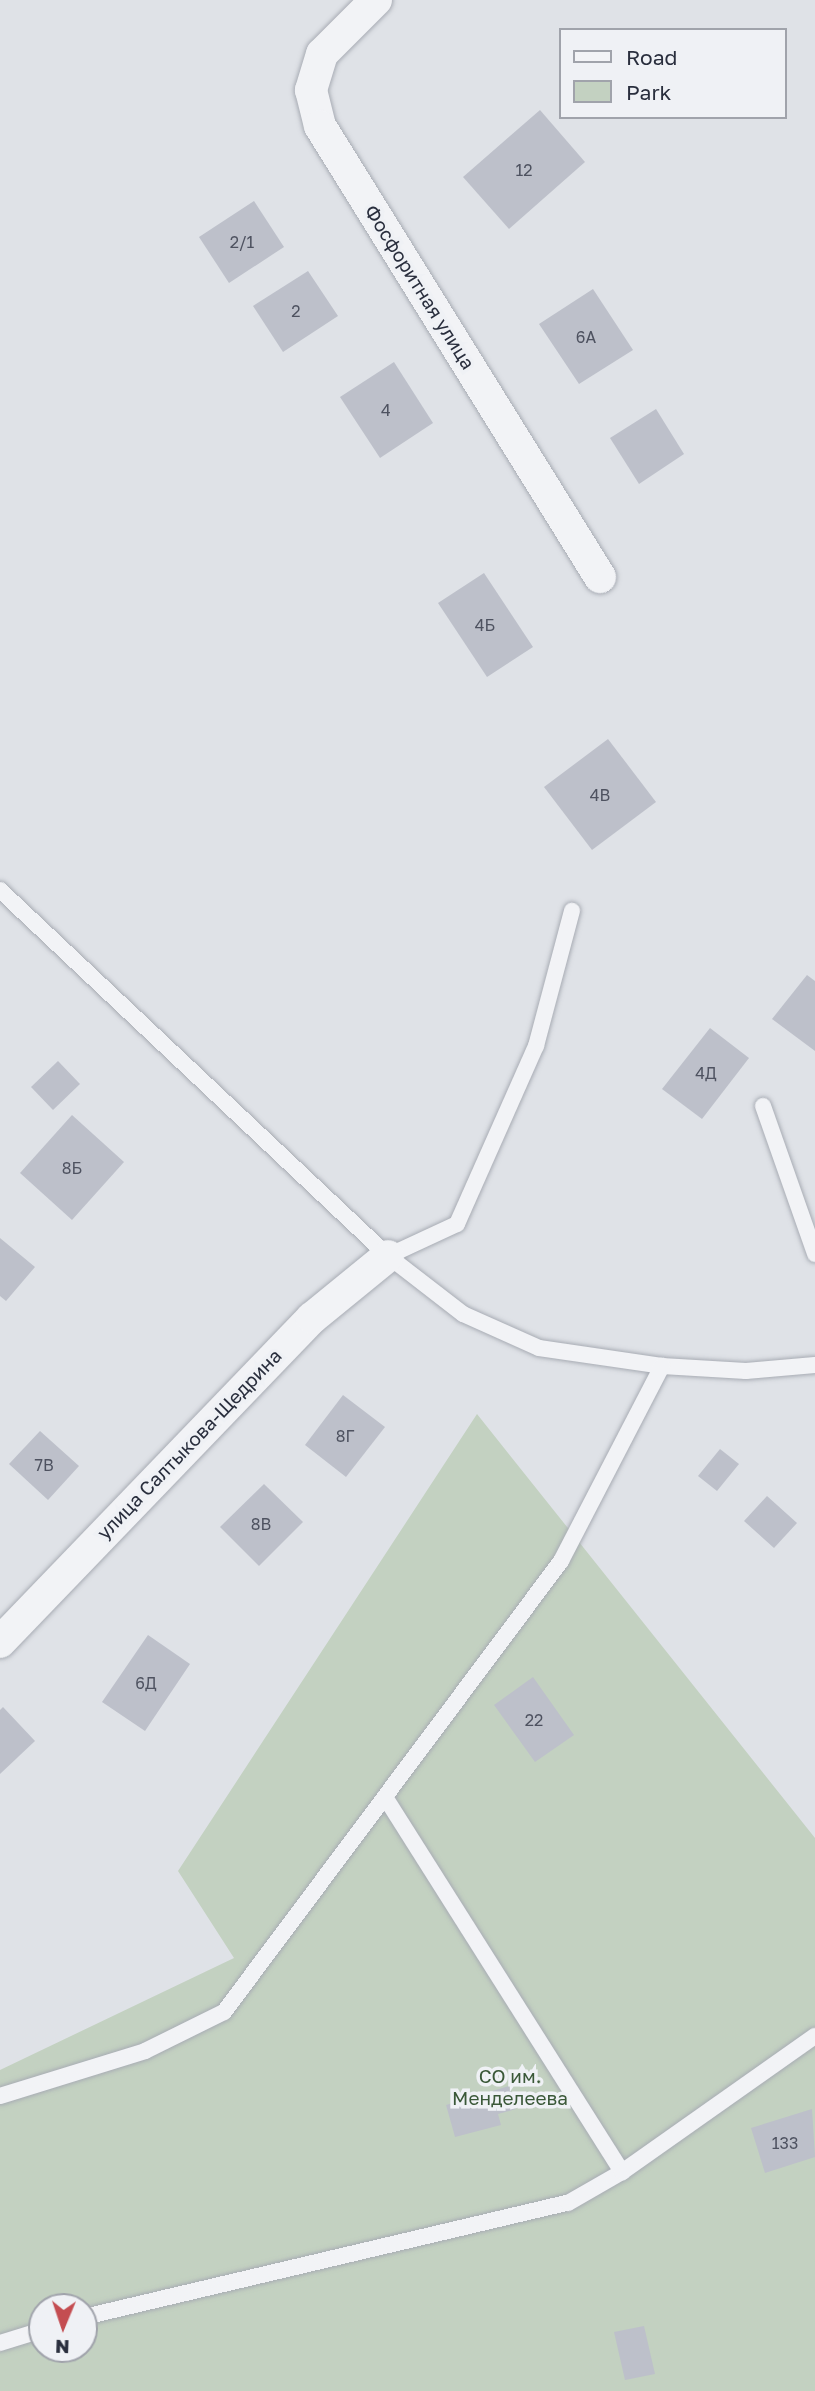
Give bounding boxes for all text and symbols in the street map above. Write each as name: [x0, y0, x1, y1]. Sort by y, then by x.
legend: [560, 28, 787, 119]
text: Road: [626, 44, 677, 70]
text: Park: [626, 79, 671, 105]
house number: 12: [515, 160, 533, 180]
street label: Фосфоритная улица: [360, 201, 480, 373]
house number: 2/1: [230, 232, 254, 252]
house number: 2: [291, 301, 301, 321]
house number: 6А: [576, 327, 596, 347]
house number: 4: [381, 400, 391, 420]
house number: 4Б: [475, 615, 495, 635]
house number: 4В: [590, 785, 610, 805]
house number: 4Д: [695, 1063, 717, 1083]
house number: 8Б: [62, 1158, 82, 1178]
street label: улица Салтыкова-Щедрина: [92, 1344, 286, 1544]
house number: 8Г: [336, 1426, 354, 1446]
house number: 7В: [34, 1455, 54, 1475]
house number: 8В: [251, 1514, 271, 1534]
house number: 6Д: [135, 1673, 157, 1693]
house number: 22: [525, 1710, 543, 1730]
park label: СО им. Менделеева: [452, 2065, 568, 2109]
house number: 133: [772, 2133, 798, 2153]
north arrow: [28, 2293, 98, 2363]
text: N: [55, 2336, 70, 2359]

